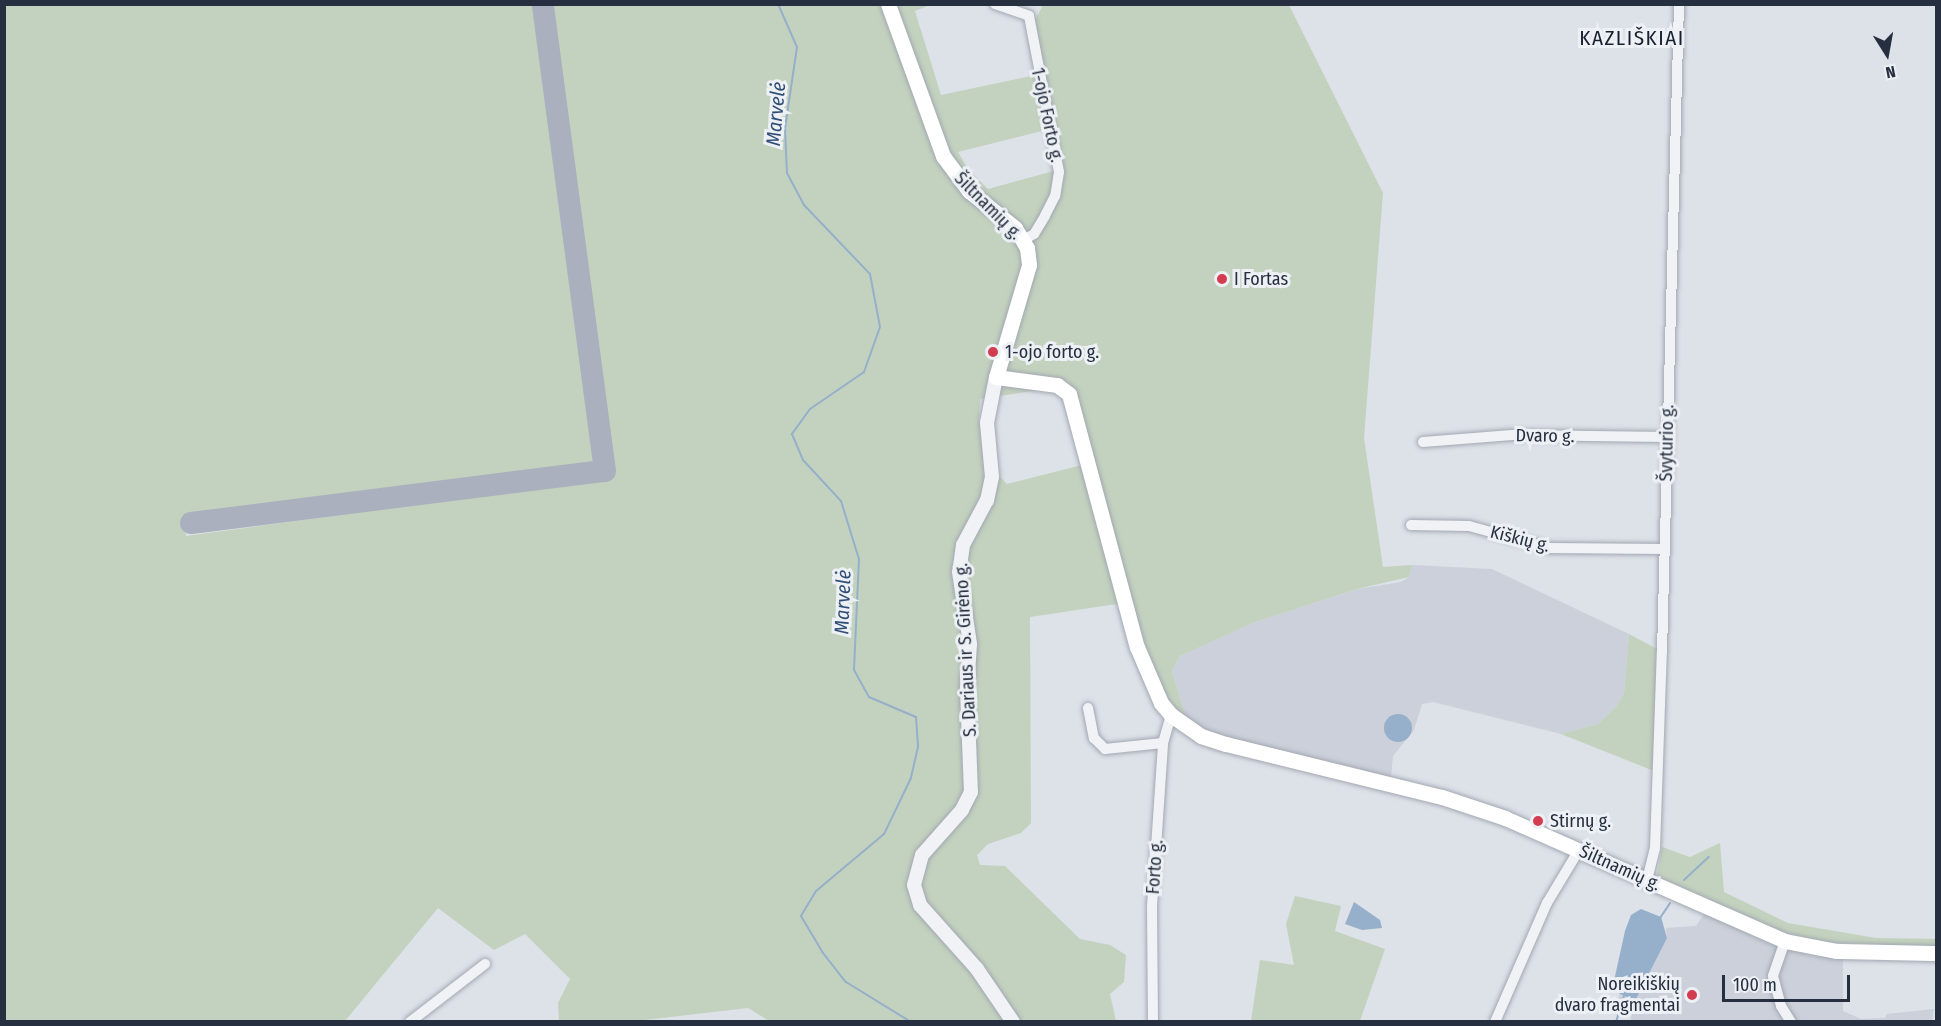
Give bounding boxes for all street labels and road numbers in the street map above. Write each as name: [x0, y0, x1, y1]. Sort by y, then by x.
street label: 1-ojo Forto g.: [1026, 66, 1068, 164]
street label: Šiltnamių g.: [950, 168, 1026, 244]
street label: Švyturio g.: [1656, 404, 1678, 482]
street label: Dvaro g.: [1515, 425, 1575, 447]
street label: Kiškių g.: [1488, 521, 1552, 557]
street label: S. Dariaus ir S. Girėno g.: [951, 563, 981, 737]
street label: Forto g.: [1142, 839, 1168, 895]
street label: Šiltnamių g.: [1576, 841, 1664, 895]

